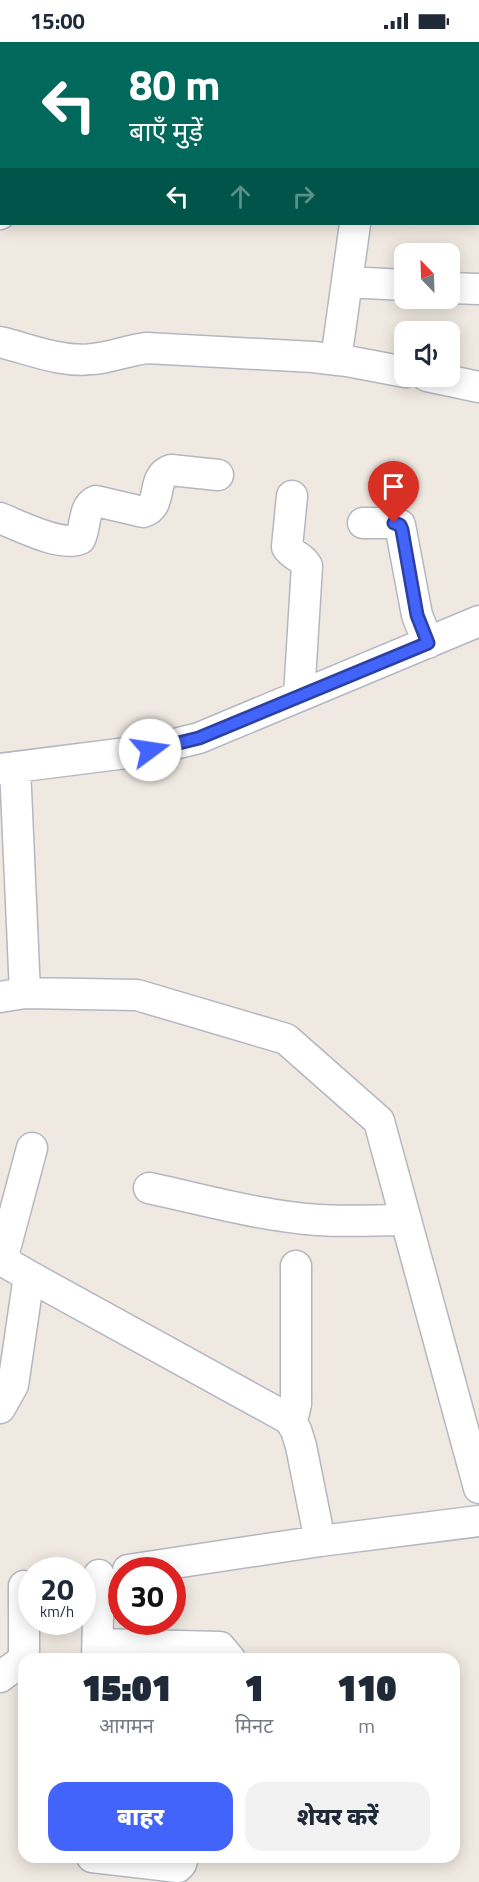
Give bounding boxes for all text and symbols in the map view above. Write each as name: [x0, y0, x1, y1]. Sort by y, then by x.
text: 15:00: [30, 4, 85, 38]
text: 80 m: [129, 52, 221, 116]
icon: left: [30, 66, 108, 144]
text: बाएँ मुड़ें: [129, 110, 203, 151]
icon: left: [161, 180, 194, 213]
icon: ahead: [224, 180, 257, 213]
icon: right: [287, 180, 320, 213]
north arrow: [394, 243, 460, 309]
map controls: [394, 243, 460, 387]
button: sound: [394, 321, 460, 387]
pin: [368, 461, 419, 523]
icon: arrive: [377, 470, 410, 503]
position arrow: [118, 718, 182, 782]
speed limit sign: 30: [108, 1557, 186, 1635]
text: 20: [40, 1566, 74, 1612]
text: km/h: [40, 1600, 74, 1623]
text: 15:01: [82, 1660, 171, 1715]
text: 1: [244, 1660, 264, 1715]
text: 110: [337, 1660, 396, 1715]
text: आगमन: [99, 1710, 154, 1741]
text: मिनट: [235, 1710, 273, 1741]
text: m: [358, 1710, 375, 1741]
button: बाहर: [48, 1782, 233, 1851]
button: शेयर करें: [245, 1782, 430, 1851]

